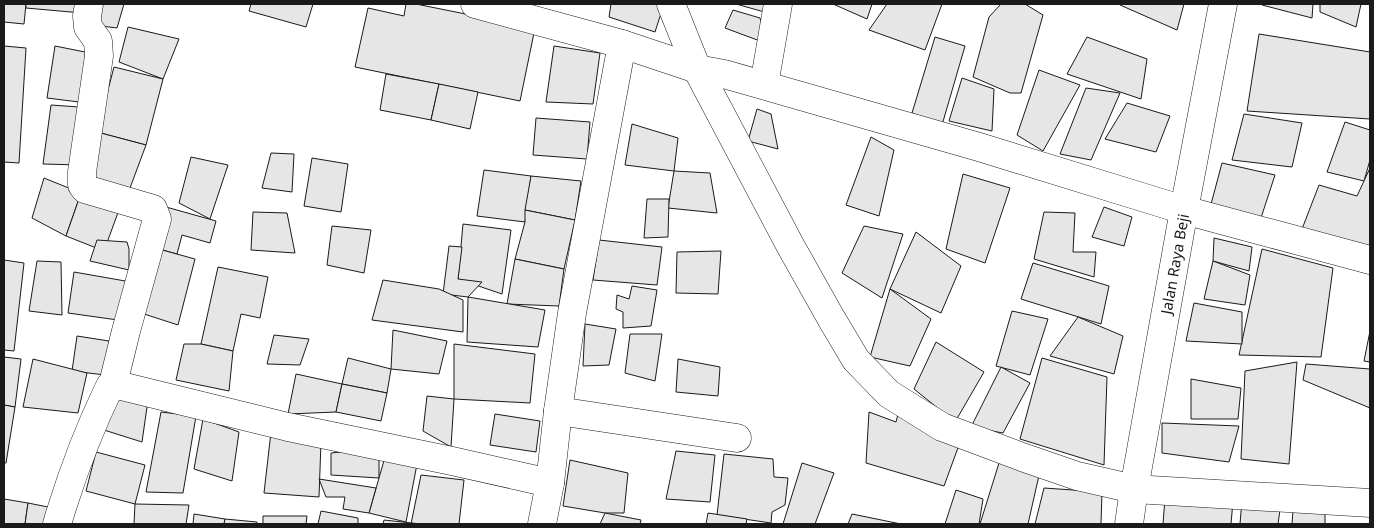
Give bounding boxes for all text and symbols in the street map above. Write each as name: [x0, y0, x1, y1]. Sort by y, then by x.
street label: Jalan Raya Beji: [1155, 212, 1193, 318]

